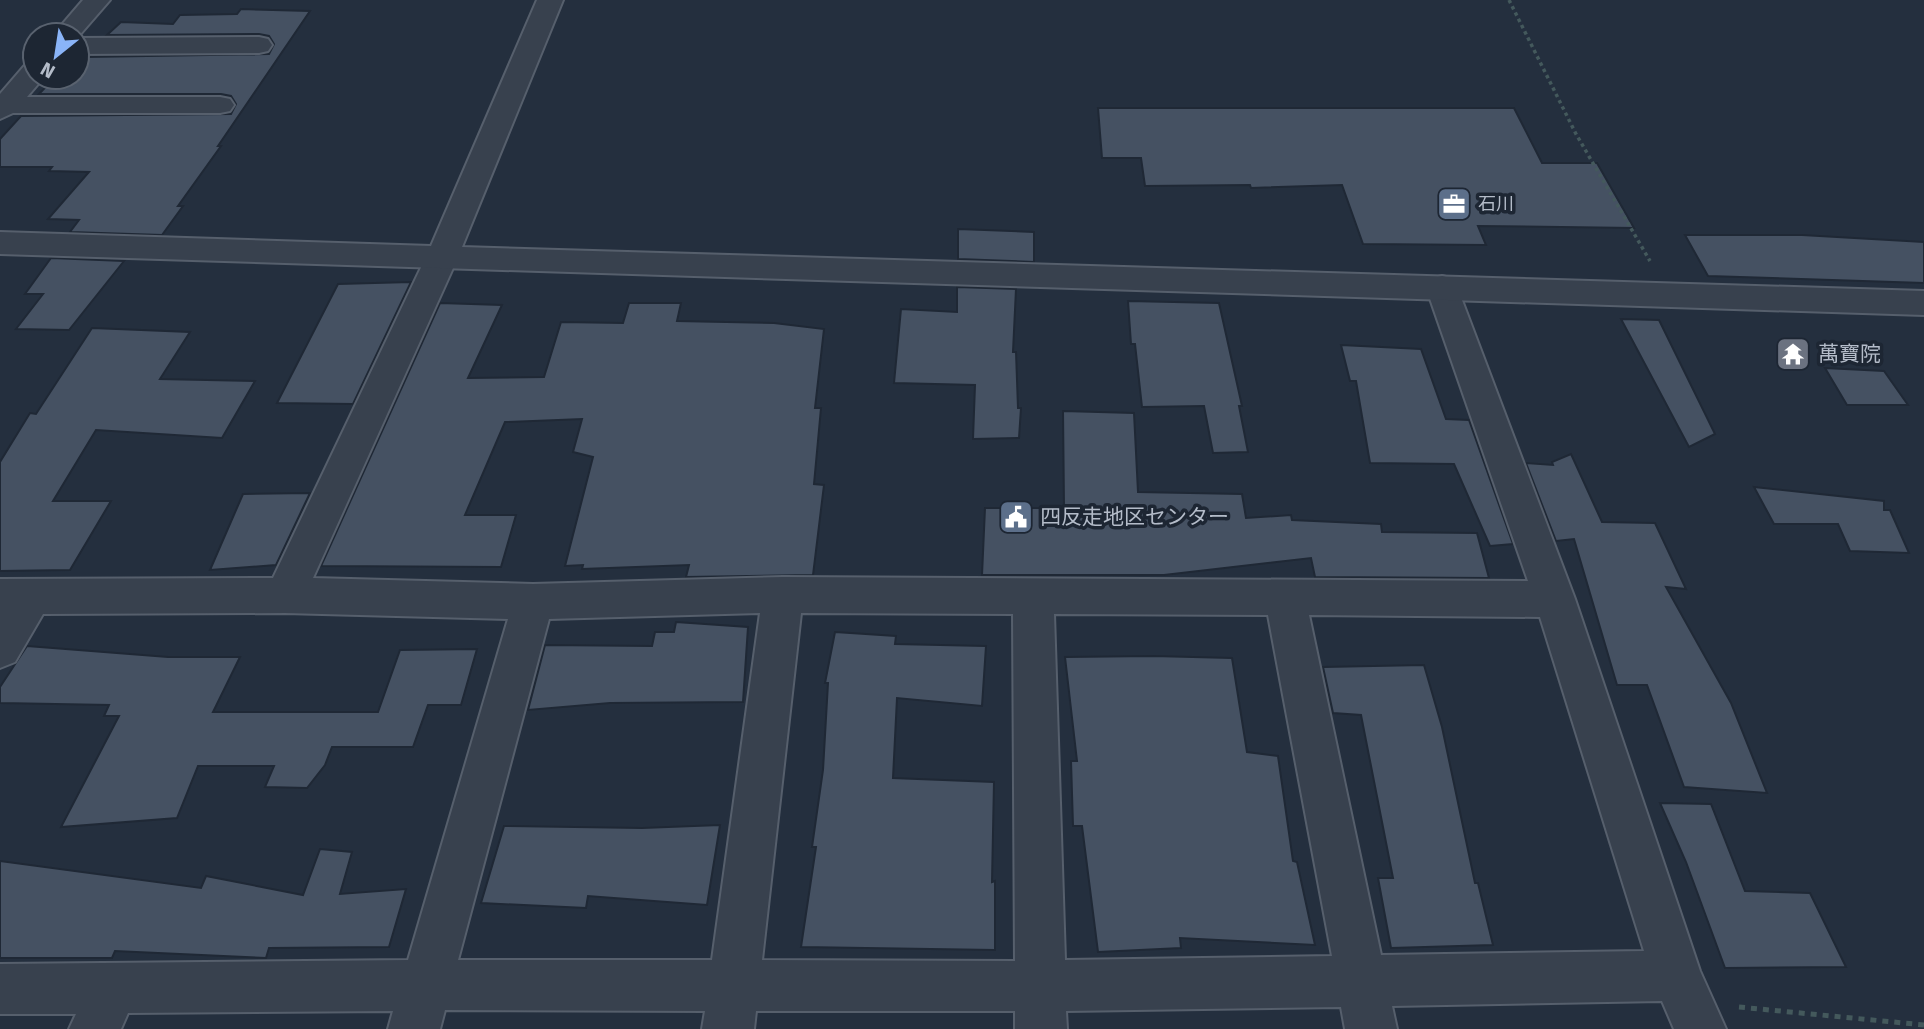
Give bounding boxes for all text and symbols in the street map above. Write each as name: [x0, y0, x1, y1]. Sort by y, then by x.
north arrow: [21, 21, 91, 91]
text: N: [37, 57, 59, 83]
office icon: 石川: [1435, 185, 1473, 223]
place label: 石川: [1478, 193, 1514, 215]
temple icon: 萬寶院: [1774, 335, 1812, 373]
place label: 萬寶院: [1818, 341, 1881, 367]
public building icon: 四反走地区センター: [997, 498, 1035, 536]
place label: 四反走地区センター: [1040, 504, 1229, 530]

